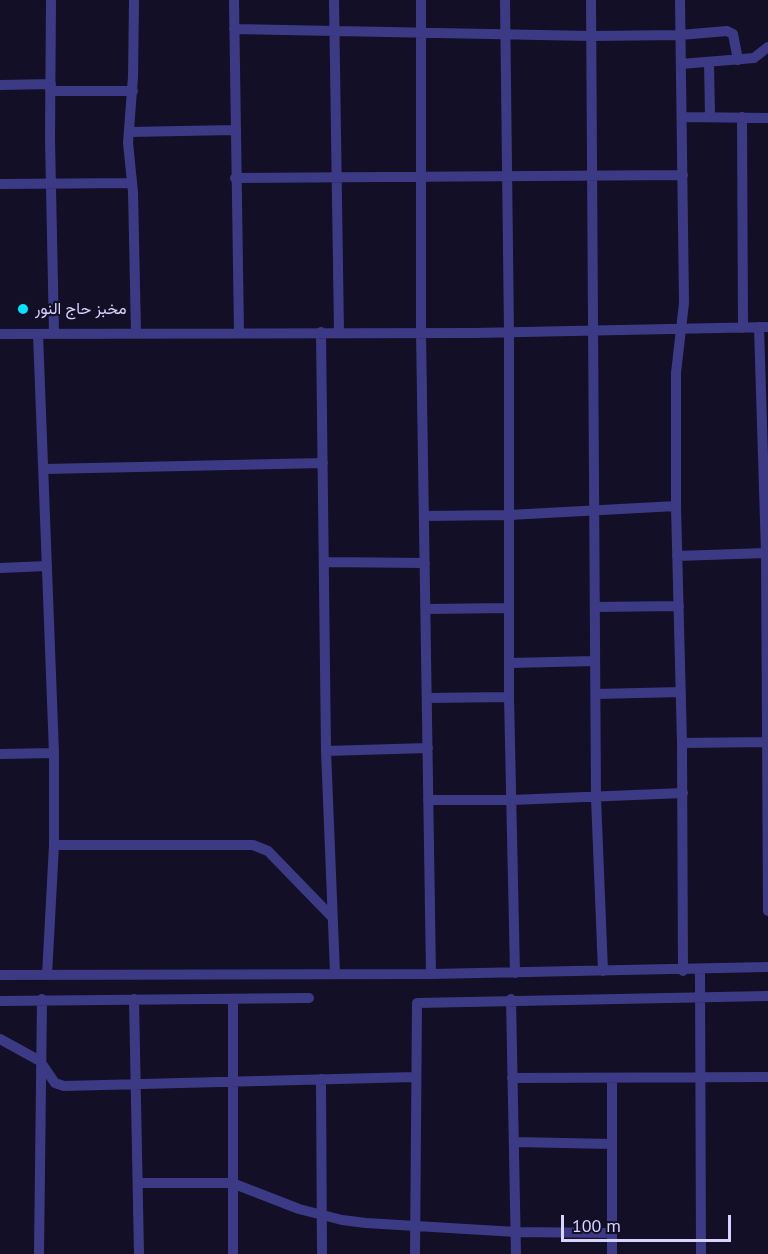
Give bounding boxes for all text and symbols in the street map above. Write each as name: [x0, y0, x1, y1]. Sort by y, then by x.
place label: مخبز حاج النور: [35, 299, 127, 319]
marker: مخبز حاج النور: [16, 302, 30, 316]
scale bar: [564, 1203, 734, 1241]
text: 100 m: [572, 1214, 621, 1237]

